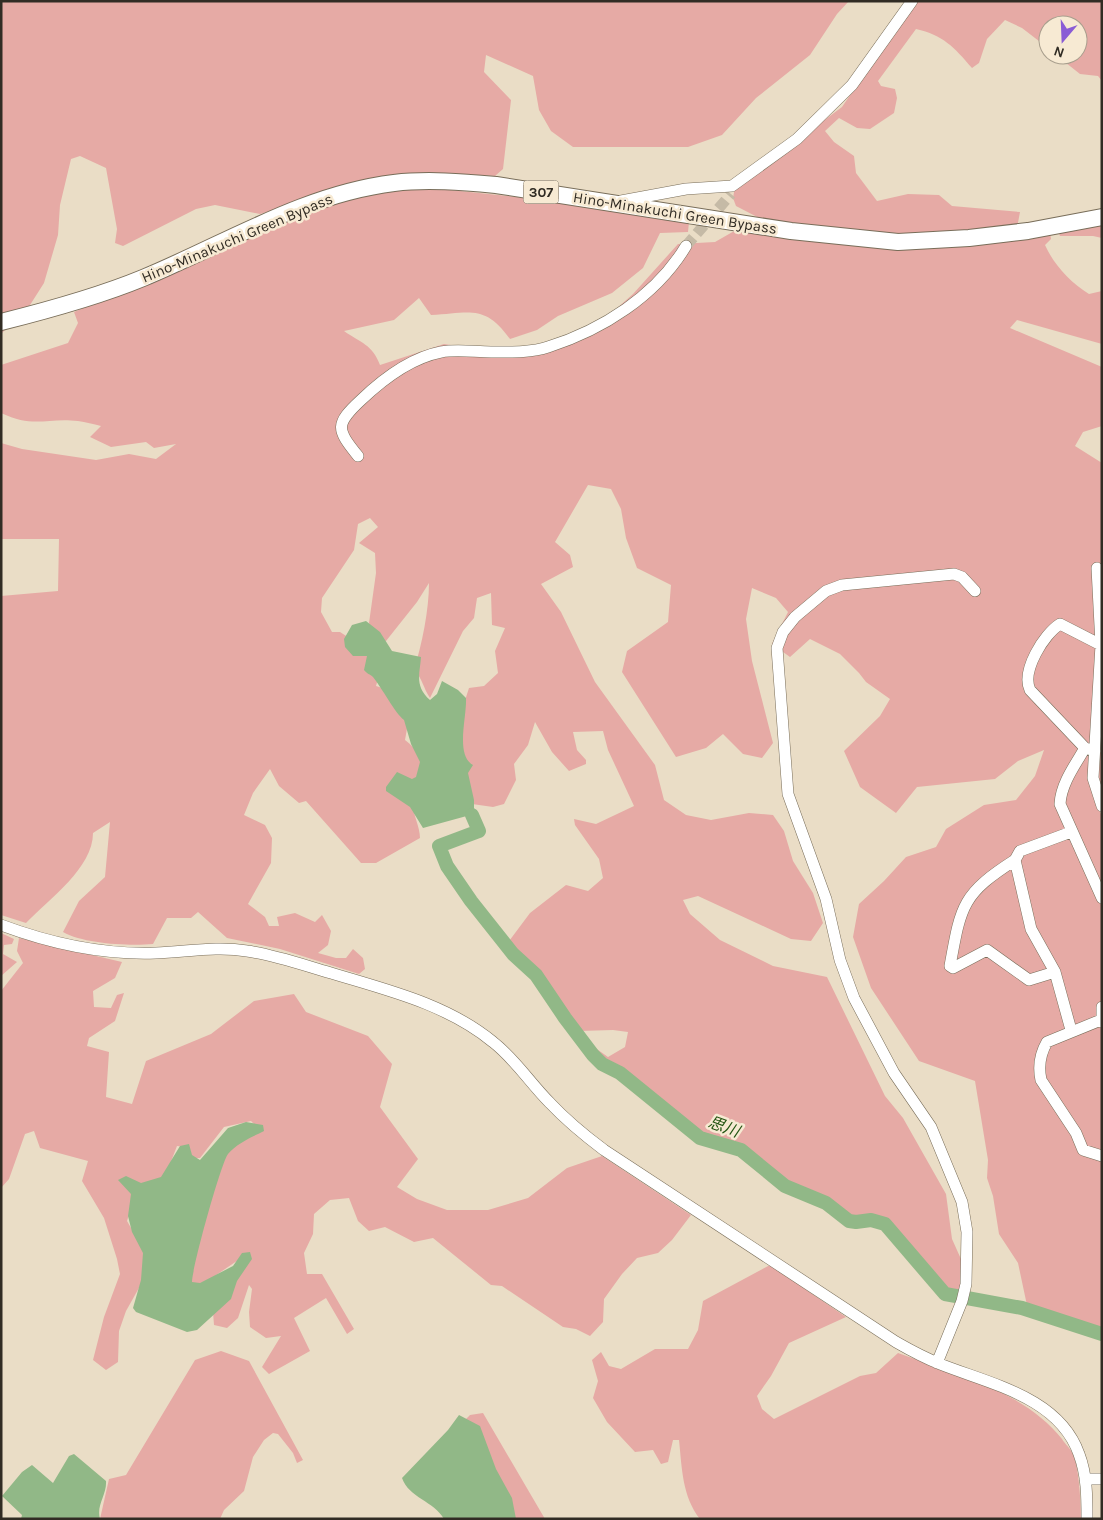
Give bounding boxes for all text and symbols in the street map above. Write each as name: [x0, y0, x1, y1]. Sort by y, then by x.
north arrow: [1038, 15, 1088, 65]
text: N: [1051, 42, 1066, 61]
road number: 307: [524, 180, 558, 203]
street label: Hino-Minakuchi Green Bypass: [572, 188, 778, 238]
street label: Hino-Minakuchi Green Bypass: [139, 189, 335, 287]
water label: 思川: [706, 1112, 744, 1142]

